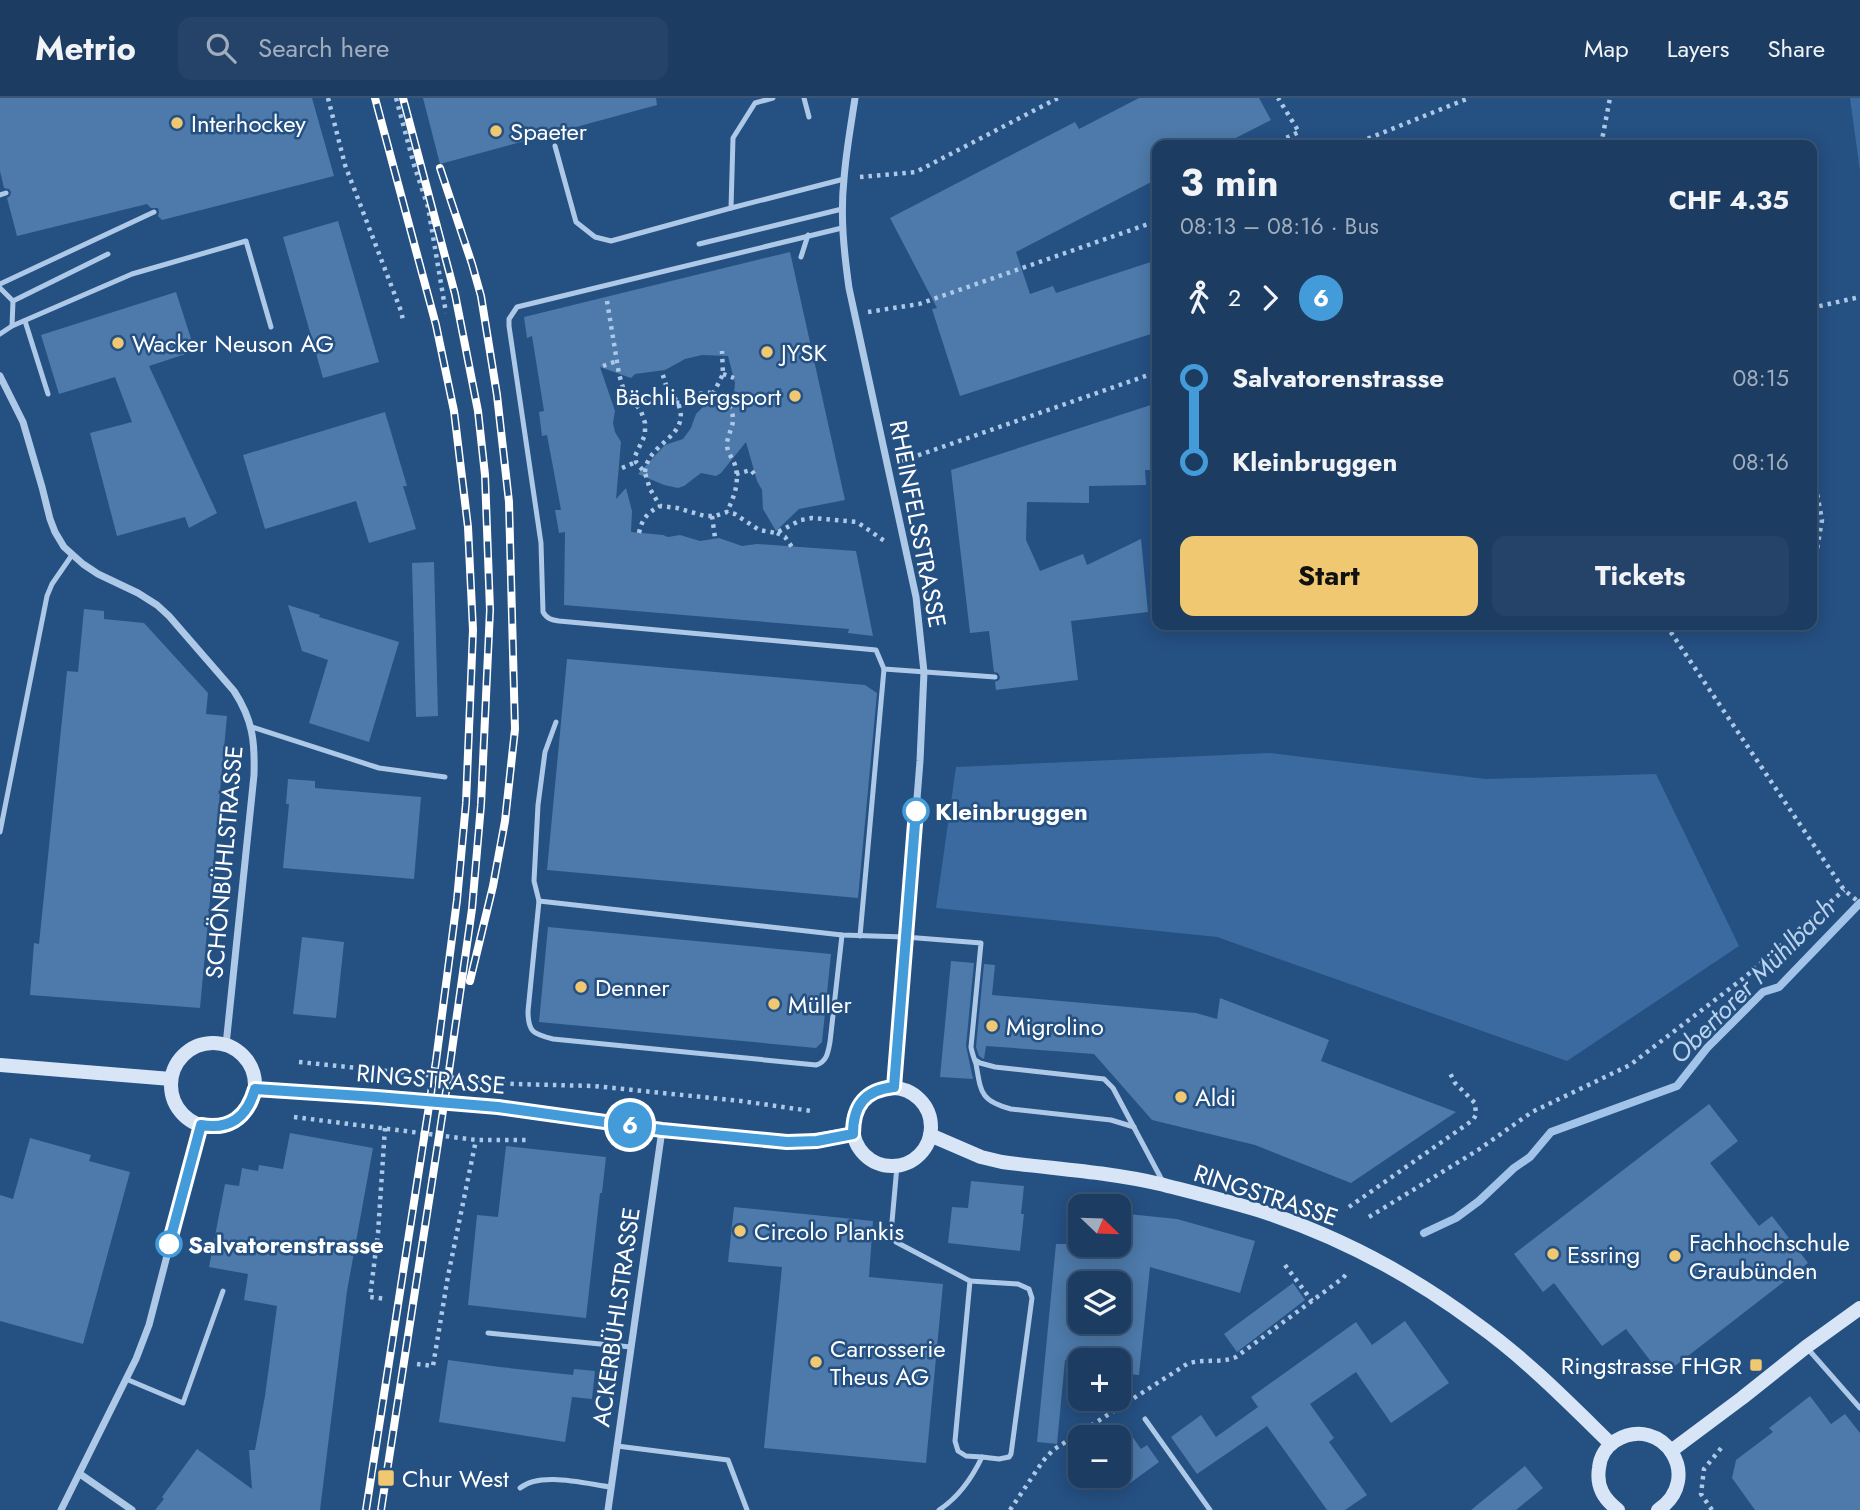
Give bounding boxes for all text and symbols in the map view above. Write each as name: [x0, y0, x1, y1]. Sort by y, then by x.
search box: [178, 17, 668, 80]
text: Metrio: [35, 25, 136, 72]
icon: search: [202, 29, 240, 67]
text: Search here: [258, 29, 389, 67]
text: Map: [1584, 31, 1629, 66]
text: Layers: [1667, 31, 1729, 66]
text: Share: [1767, 31, 1825, 66]
place label: Interhockey: [191, 106, 306, 141]
place label: Spaeter: [510, 114, 588, 149]
marker: Interhockey: [169, 115, 185, 131]
marker: Spaeter: [488, 123, 504, 139]
text: 3 min: [1180, 155, 1279, 210]
text: CHF 4.35: [1669, 181, 1789, 219]
text: 08:13 – 08:16 · Bus: [1180, 209, 1379, 243]
icon: walk: [1180, 279, 1218, 317]
icon: forward: [1251, 279, 1289, 317]
text: 6: [1313, 280, 1329, 315]
text: 2: [1228, 281, 1241, 315]
place label: Wacker Neuson AG: [132, 326, 334, 361]
marker: Wacker Neuson AG: [110, 335, 126, 351]
place label: JYSK: [778, 335, 827, 370]
marker: JYSK: [759, 344, 775, 360]
text: Salvatorenstrasse: [1232, 359, 1444, 397]
text: 08:15: [1732, 361, 1789, 395]
place label: Bächli Bergsport: [615, 379, 781, 414]
marker: Bächli Bergsport: [787, 388, 803, 404]
street label: RHEINFELSSTRASSE: [881, 417, 955, 631]
text: Kleinbruggen: [1232, 443, 1397, 481]
text: 08:16: [1732, 445, 1789, 479]
button: Start: [1180, 536, 1478, 616]
button: Tickets: [1492, 536, 1789, 616]
street label: SCHÖNBÜHLSTRASSE: [196, 744, 252, 980]
place label: Kleinbruggen: [935, 794, 1088, 829]
marker: Kleinbruggen: [903, 798, 929, 824]
water label: Obertorer Mühlbach: [1661, 890, 1843, 1072]
place label: Denner: [595, 970, 670, 1005]
marker: Denner: [573, 979, 589, 995]
place label: Müller: [788, 987, 852, 1022]
marker: Müller: [766, 996, 782, 1012]
place label: Migrolino: [1006, 1009, 1104, 1044]
marker: Migrolino: [984, 1018, 1000, 1034]
street label: RINGSTRASSE: [355, 1055, 507, 1103]
place label: Aldi: [1195, 1080, 1236, 1115]
marker: Aldi: [1173, 1089, 1189, 1105]
line badge: 6: [607, 1102, 653, 1148]
text: 6: [622, 1107, 638, 1142]
street label: RINGSTRASSE: [1189, 1155, 1343, 1235]
north arrow: [1068, 1194, 1130, 1256]
map controls: [1068, 1194, 1131, 1488]
street label: ACKERBÜHLSTRASSE: [583, 1205, 649, 1429]
place label: Circolo Plankis: [754, 1214, 904, 1249]
marker: Circolo Plankis: [732, 1223, 748, 1239]
place label: Fachhochschule Graubünden: [1689, 1225, 1850, 1288]
place label: Salvatorenstrasse: [188, 1227, 384, 1262]
marker: Salvatorenstrasse: [156, 1231, 182, 1257]
place label: Essring: [1567, 1237, 1640, 1272]
marker: Essring: [1545, 1246, 1561, 1262]
marker: Fachhochschule Graubünden: [1667, 1248, 1683, 1264]
button: layers: [1068, 1271, 1131, 1334]
place label: Carrosserie Theus AG: [830, 1331, 946, 1394]
button: +: [1068, 1348, 1131, 1411]
place label: Ringstrasse FHGR: [1561, 1348, 1743, 1383]
marker: Carrosserie Theus AG: [808, 1354, 824, 1370]
marker: Ringstrasse FHGR: [1748, 1357, 1764, 1373]
button: −: [1068, 1425, 1131, 1488]
place label: Chur West: [402, 1461, 509, 1496]
marker: Chur West: [376, 1468, 396, 1488]

